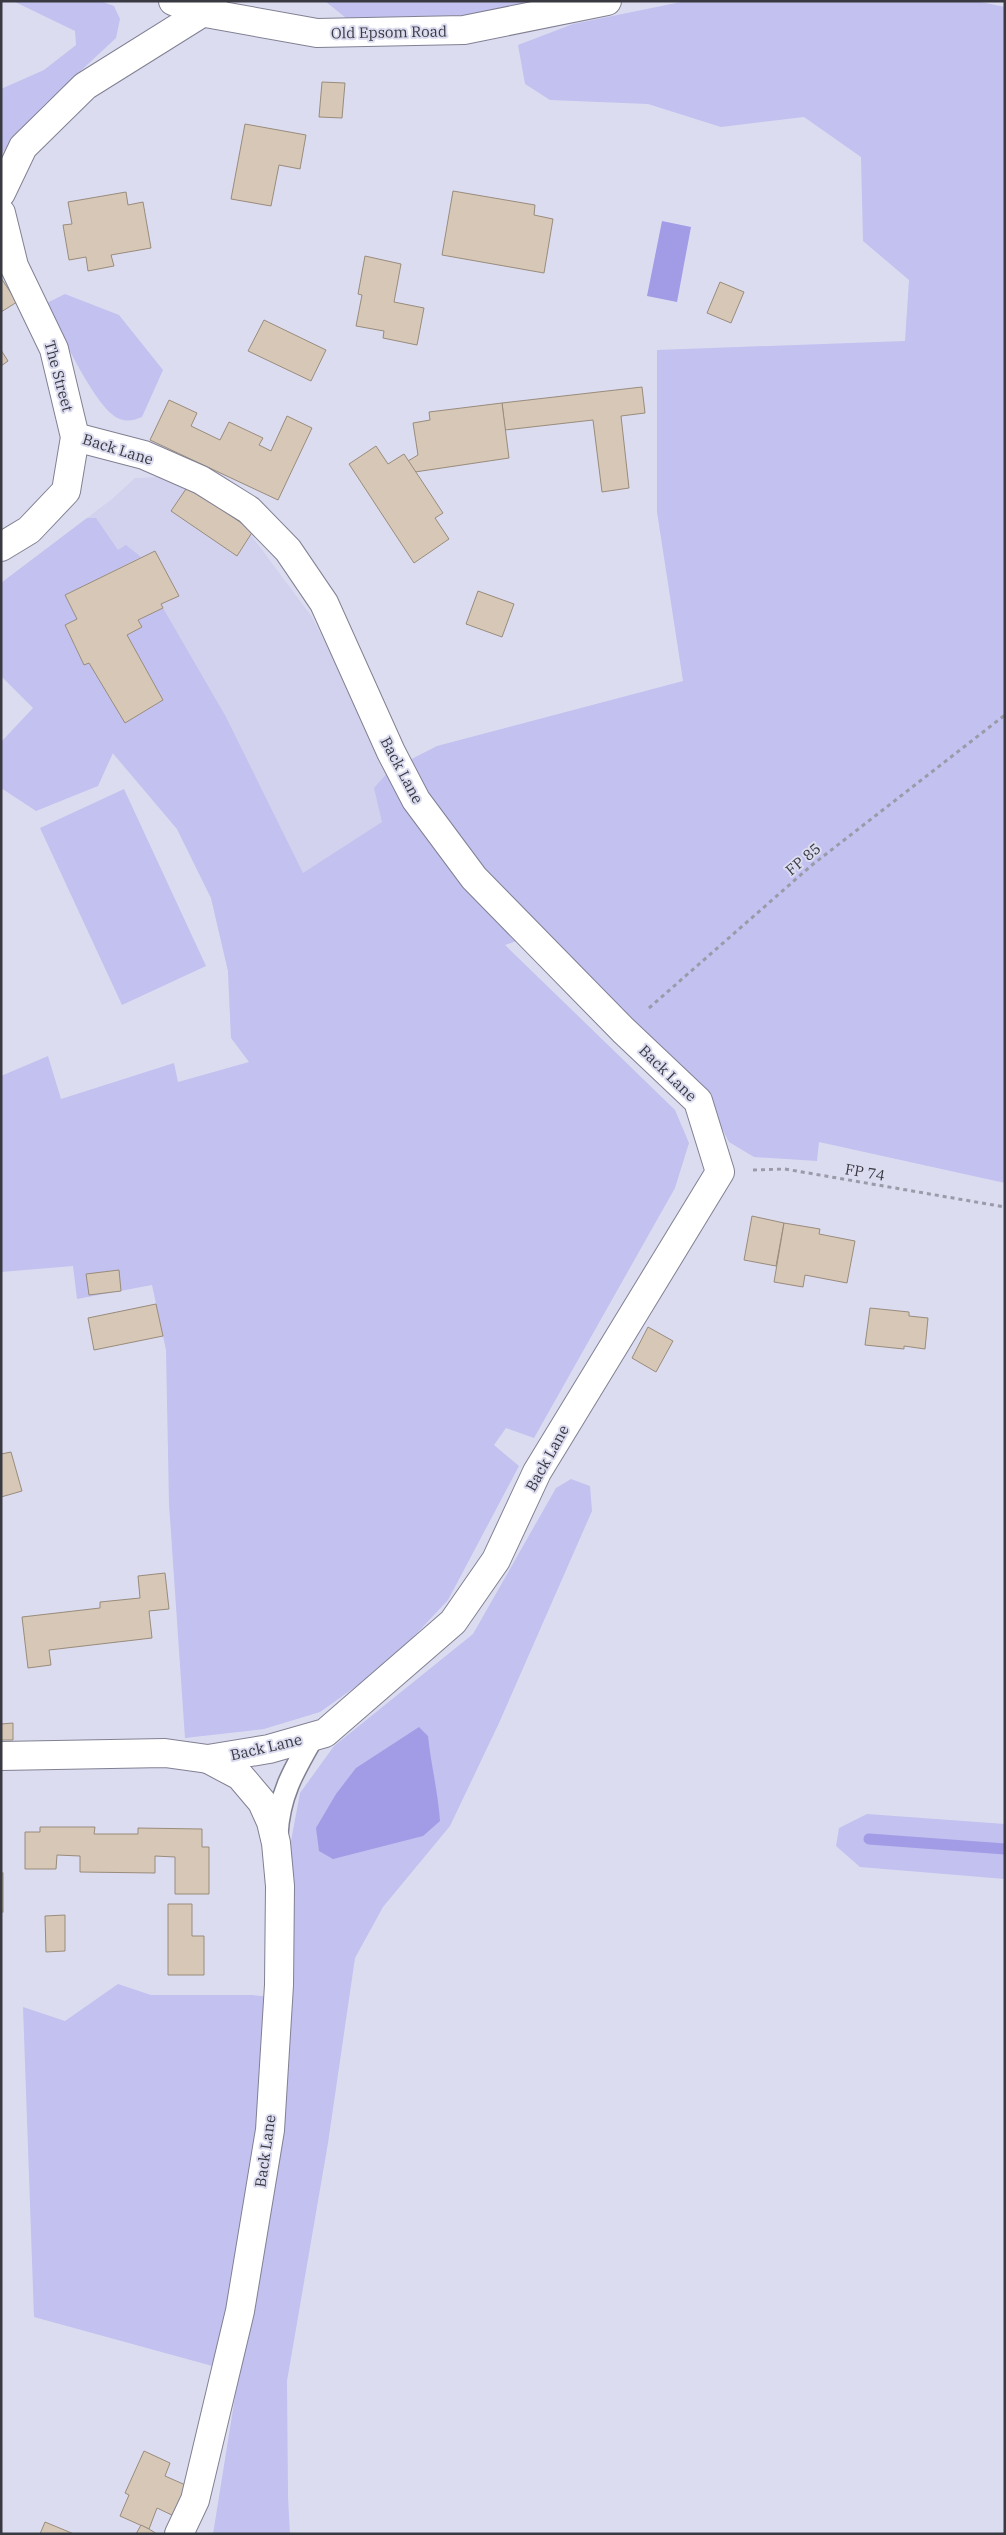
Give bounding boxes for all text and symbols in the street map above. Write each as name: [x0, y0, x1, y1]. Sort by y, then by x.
street label: Old Epsom Road: [331, 21, 447, 43]
street label: The Street: [40, 338, 78, 414]
street label: Back Lane: [80, 429, 156, 469]
street label: Back Lane: [376, 733, 428, 807]
street label: FP 85: [781, 839, 825, 879]
street label: Back Lane: [635, 1041, 701, 1105]
street label: FP 74: [844, 1159, 886, 1185]
street label: Back Lane: [521, 1421, 573, 1495]
street label: Back Lane: [228, 1730, 304, 1764]
street label: Back Lane: [251, 2114, 279, 2188]

